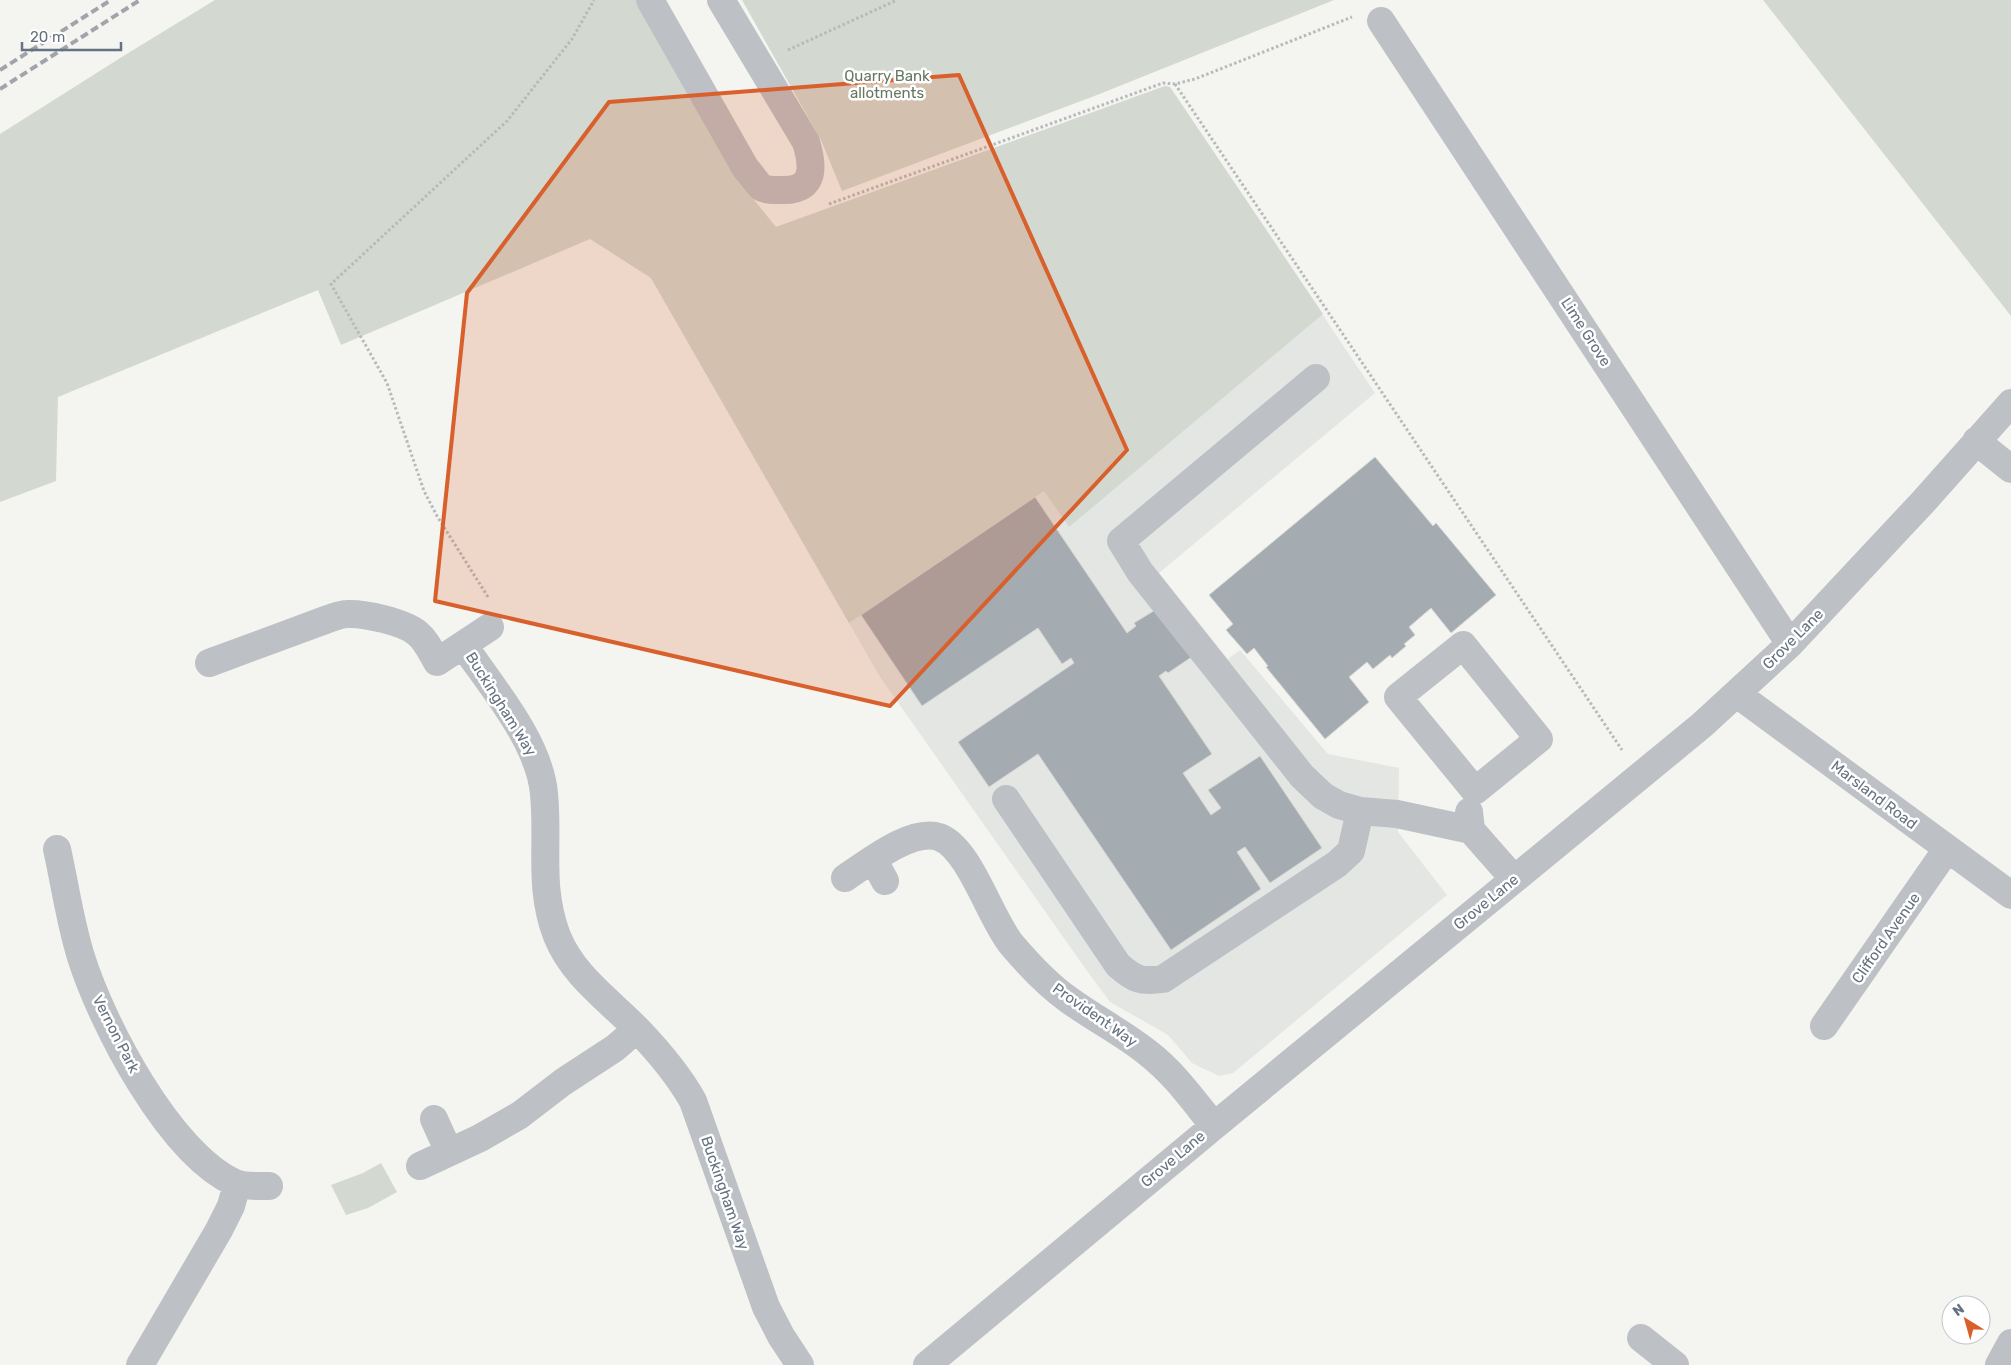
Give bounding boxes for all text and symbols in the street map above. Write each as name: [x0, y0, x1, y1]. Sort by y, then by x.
scale bar: [22, 20, 121, 52]
text: 20 m: [30, 28, 65, 46]
park label: Quarry Bank allotments: [844, 67, 930, 102]
street label: Lime Grove: [1557, 294, 1615, 370]
street label: Grove Lane: [1759, 605, 1827, 673]
street label: Buckingham Way: [462, 649, 540, 759]
street label: Marsland Road: [1828, 757, 1920, 833]
street label: Grove Lane: [1450, 870, 1522, 934]
street label: Clifford Avenue: [1848, 889, 1924, 987]
street label: Provident Way: [1049, 979, 1141, 1051]
street label: Vernon Park: [89, 992, 143, 1076]
street label: Grove Lane: [1137, 1127, 1209, 1191]
street label: Buckingham Way: [697, 1134, 753, 1252]
north arrow: [1941, 1295, 1991, 1345]
text: N: [1949, 1300, 1968, 1320]

